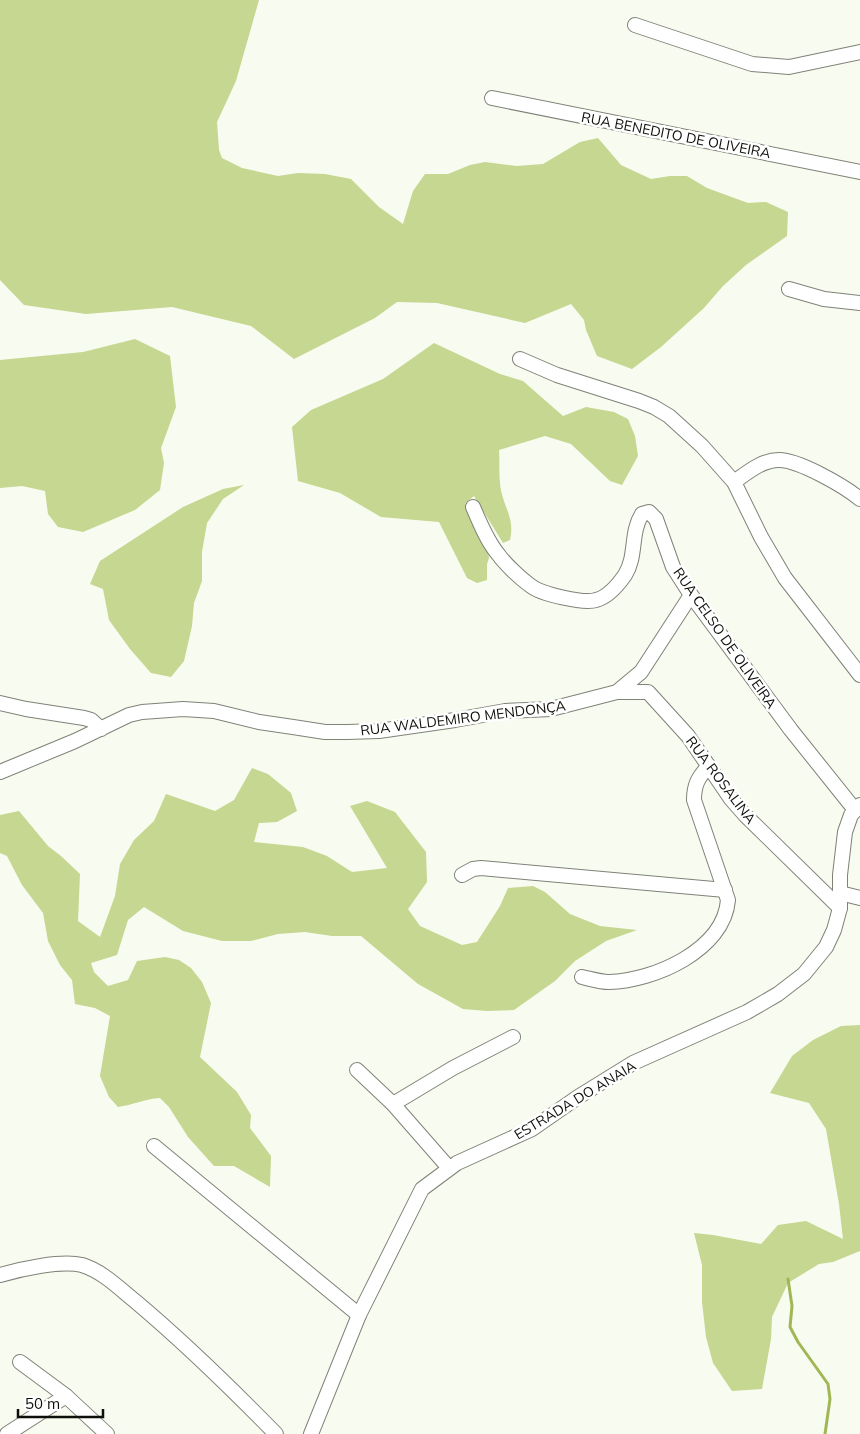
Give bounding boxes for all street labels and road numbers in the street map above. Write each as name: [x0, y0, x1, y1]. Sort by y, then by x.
street label: RUA BENEDITO DE OLIVEIRA: [580, 108, 773, 162]
street label: RUA CELSO DE OLIVEIRA: [669, 564, 781, 713]
street label: RUA WALDEMIRO MENDONÇA: [359, 696, 568, 740]
street label: RUA ROSALINA: [682, 733, 760, 828]
street label: ESTRADA DO ANAIA: [511, 1056, 640, 1144]

